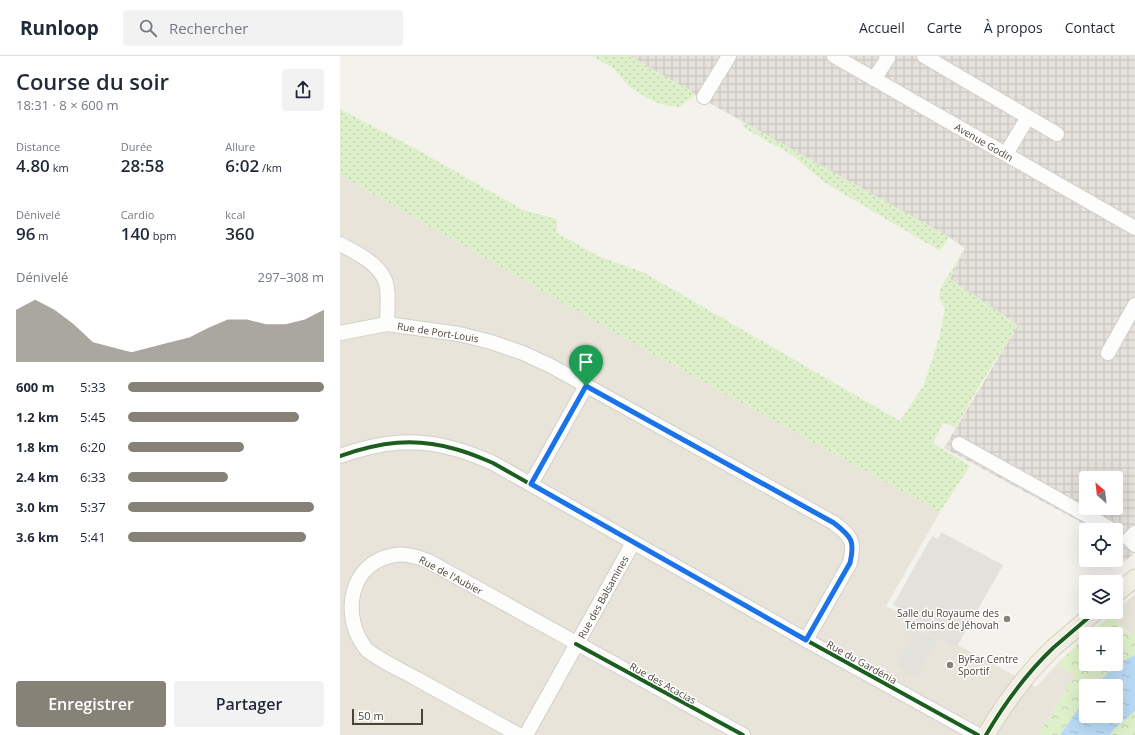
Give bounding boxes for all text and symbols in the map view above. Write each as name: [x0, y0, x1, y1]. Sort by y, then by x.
search box: [123, 10, 403, 46]
text: Runloop: [20, 15, 99, 41]
icon: search: [137, 17, 159, 39]
text: Rechercher: [169, 18, 248, 38]
text: Accueil: [859, 18, 905, 37]
text: Carte: [927, 18, 962, 37]
text: À propos: [984, 18, 1043, 37]
text: Contact: [1065, 18, 1115, 37]
text: Course du soir: [16, 66, 169, 96]
button: share: [282, 69, 324, 111]
text: 18:31 · 8 × 600 m: [16, 96, 119, 114]
street label: Avenue Godin: [952, 120, 1016, 164]
text: Distance: [16, 139, 60, 154]
text: Durée: [121, 139, 152, 154]
text: Allure: [225, 139, 255, 154]
text: 4.80: [16, 154, 50, 177]
text: 28:58: [121, 154, 164, 177]
text: 6:02: [225, 154, 259, 177]
text: km: [50, 160, 69, 175]
text: /km: [259, 160, 282, 175]
text: Dénivelé: [16, 207, 60, 222]
text: Cardio: [121, 207, 154, 222]
text: kcal: [225, 207, 245, 222]
text: 96: [16, 222, 35, 245]
text: 140: [121, 222, 150, 245]
text: 360: [225, 222, 255, 245]
text: m: [35, 228, 49, 243]
text: bpm: [150, 228, 176, 243]
text: Dénivelé: [16, 268, 68, 286]
text: 297–308 m: [257, 268, 324, 286]
street label: Rue de Port-Louis: [396, 319, 480, 345]
pin: [569, 345, 603, 386]
icon: arrive: [575, 351, 597, 373]
text: 600 m: [16, 378, 54, 396]
text: 5:33: [80, 378, 106, 396]
text: 1.2 km: [16, 408, 59, 426]
text: 5:45: [80, 408, 106, 426]
text: 1.8 km: [16, 438, 59, 456]
text: 6:20: [80, 438, 106, 456]
text: 2.4 km: [16, 468, 59, 486]
text: 6:33: [80, 468, 106, 486]
north arrow: [1079, 471, 1123, 515]
map controls: [1079, 471, 1123, 723]
text: 3.0 km: [16, 498, 59, 516]
text: 5:37: [80, 498, 106, 516]
button: locate: [1079, 523, 1123, 567]
text: 3.6 km: [16, 528, 59, 546]
text: 5:41: [80, 528, 106, 546]
street label: Rue de l'Aubier: [417, 552, 485, 598]
street label: Rue des Balsamines: [574, 553, 632, 641]
button: layers: [1079, 575, 1123, 619]
place label: Salle du Royaume des Témoins de Jéhovah: [897, 606, 999, 632]
marker: Salle du Royaume des Témoins de Jéhovah: [1002, 614, 1012, 624]
button: +: [1079, 627, 1123, 671]
street label: Rue du Gardénia: [824, 637, 900, 687]
place label: ByFar Centre Sportif: [958, 652, 1019, 678]
street label: Rue des Acacias: [627, 659, 699, 707]
marker: ByFar Centre Sportif: [945, 660, 955, 670]
button: −: [1079, 679, 1123, 723]
button: Enregistrer: [16, 681, 166, 727]
button: Partager: [174, 681, 324, 727]
scale bar: [352, 707, 423, 726]
text: 50 m: [358, 708, 384, 723]

